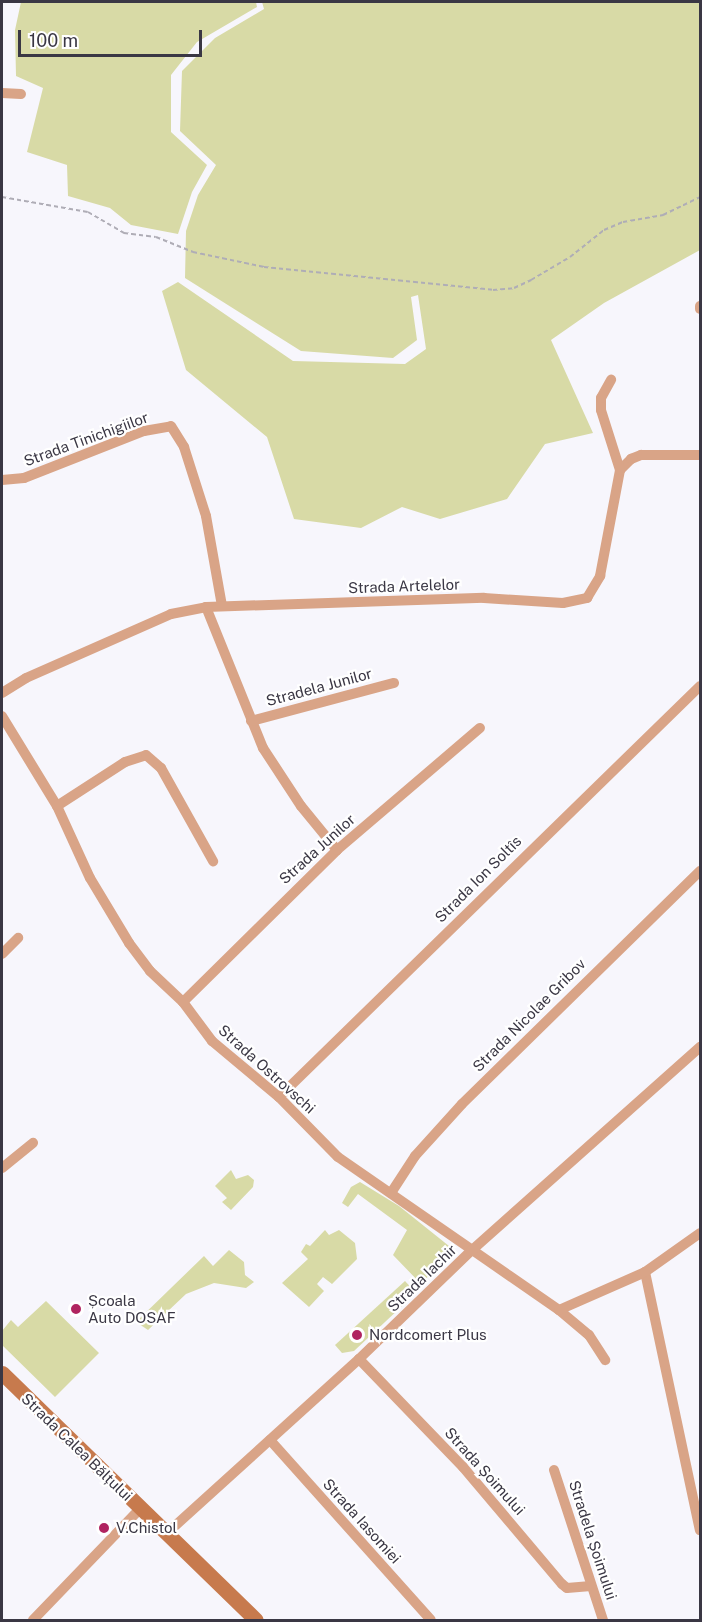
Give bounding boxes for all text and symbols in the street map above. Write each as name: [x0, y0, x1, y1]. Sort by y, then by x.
scale bar: [21, 18, 206, 56]
text: 100 m: [29, 30, 78, 51]
street label: Strada Tinichigiilor: [21, 408, 151, 470]
street label: Strada Artelelor: [348, 575, 460, 597]
street label: Stradela Junilor: [264, 664, 374, 710]
street label: Strada Junilor: [275, 810, 359, 888]
street label: Strada Ion Soltîs: [431, 832, 525, 926]
street label: Strada Nicolae Gribov: [469, 955, 589, 1075]
street label: Strada Ostrovschi: [215, 1021, 319, 1117]
street label: Strada Iachir: [384, 1241, 460, 1315]
place label: Școala Auto DOSAF: [88, 1291, 176, 1326]
marker: Școala Auto DOSAF: [69, 1302, 83, 1316]
place label: Nordcomert Plus: [369, 1326, 487, 1344]
marker: Nordcomert Plus: [350, 1328, 364, 1342]
street label: Strada Calea Bălțului: [18, 1389, 136, 1505]
street label: Strada Șoimului: [441, 1424, 529, 1518]
street label: Strada Iasomiei: [319, 1475, 405, 1567]
street label: Stradela Șoimului: [565, 1478, 621, 1602]
place label: V.Chistol: [116, 1519, 177, 1537]
marker: V.Chistol: [97, 1521, 111, 1535]

